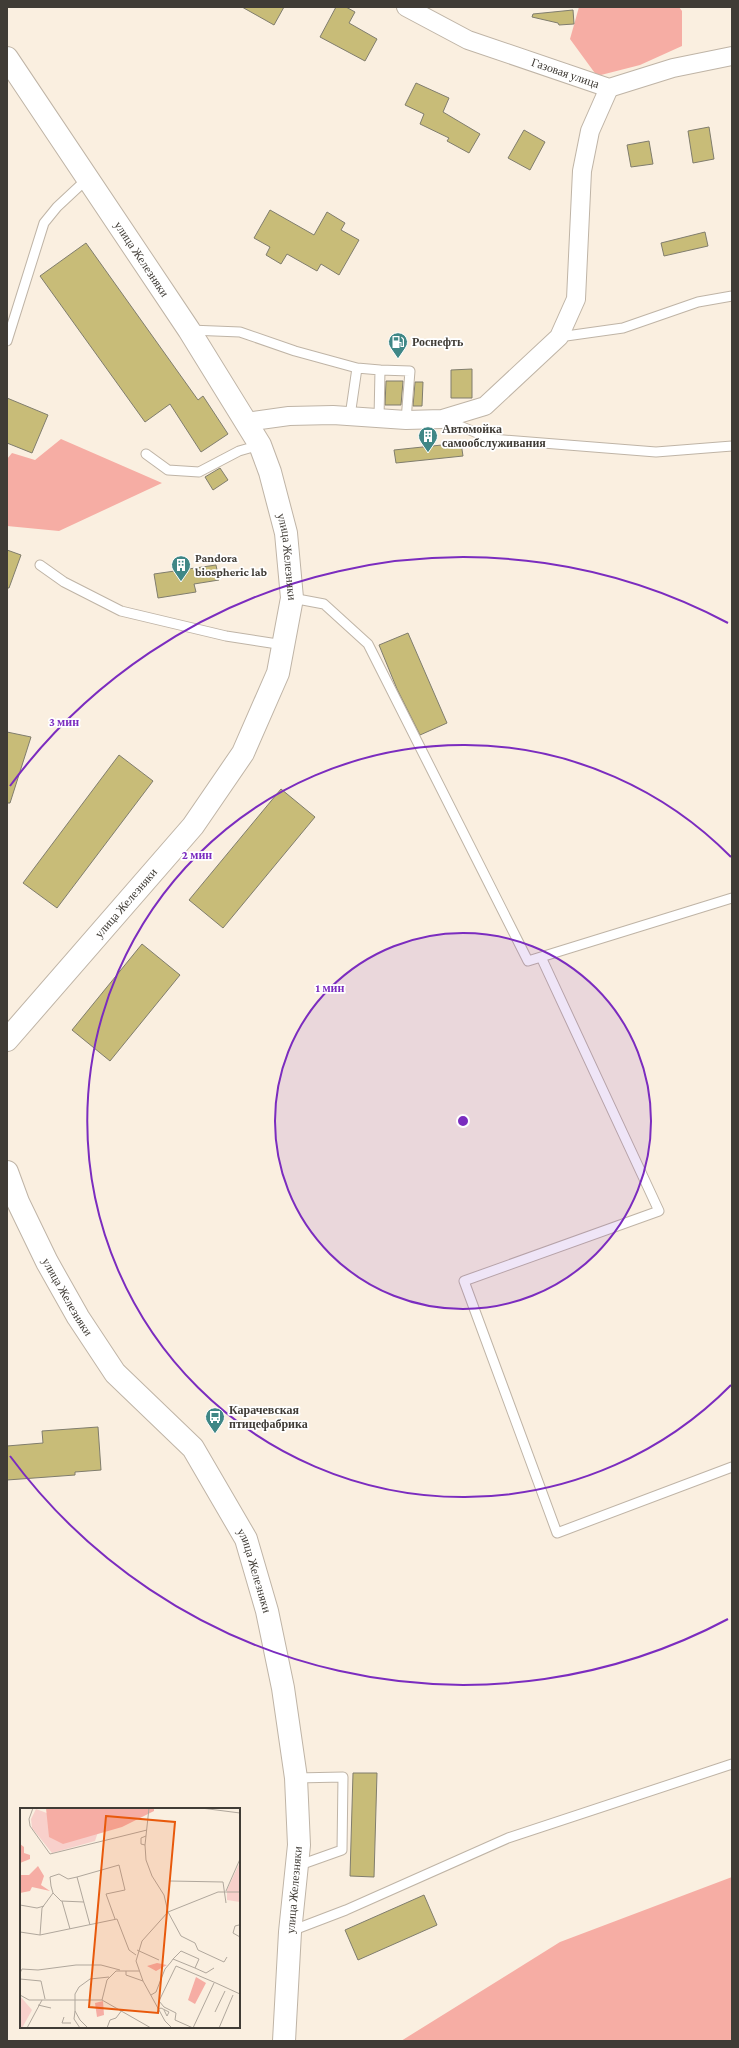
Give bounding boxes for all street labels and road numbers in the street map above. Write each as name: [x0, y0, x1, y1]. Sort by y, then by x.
street label: Газовая улица: [529, 55, 602, 91]
street label: улица Железняки: [111, 219, 172, 300]
street label: улица Железняки: [274, 512, 299, 602]
street label: улица Железняки: [92, 865, 160, 941]
street label: улица Железняки: [39, 1256, 96, 1339]
street label: улица Железняки: [234, 1526, 274, 1615]
street label: улица Железняки: [283, 1845, 305, 1934]

